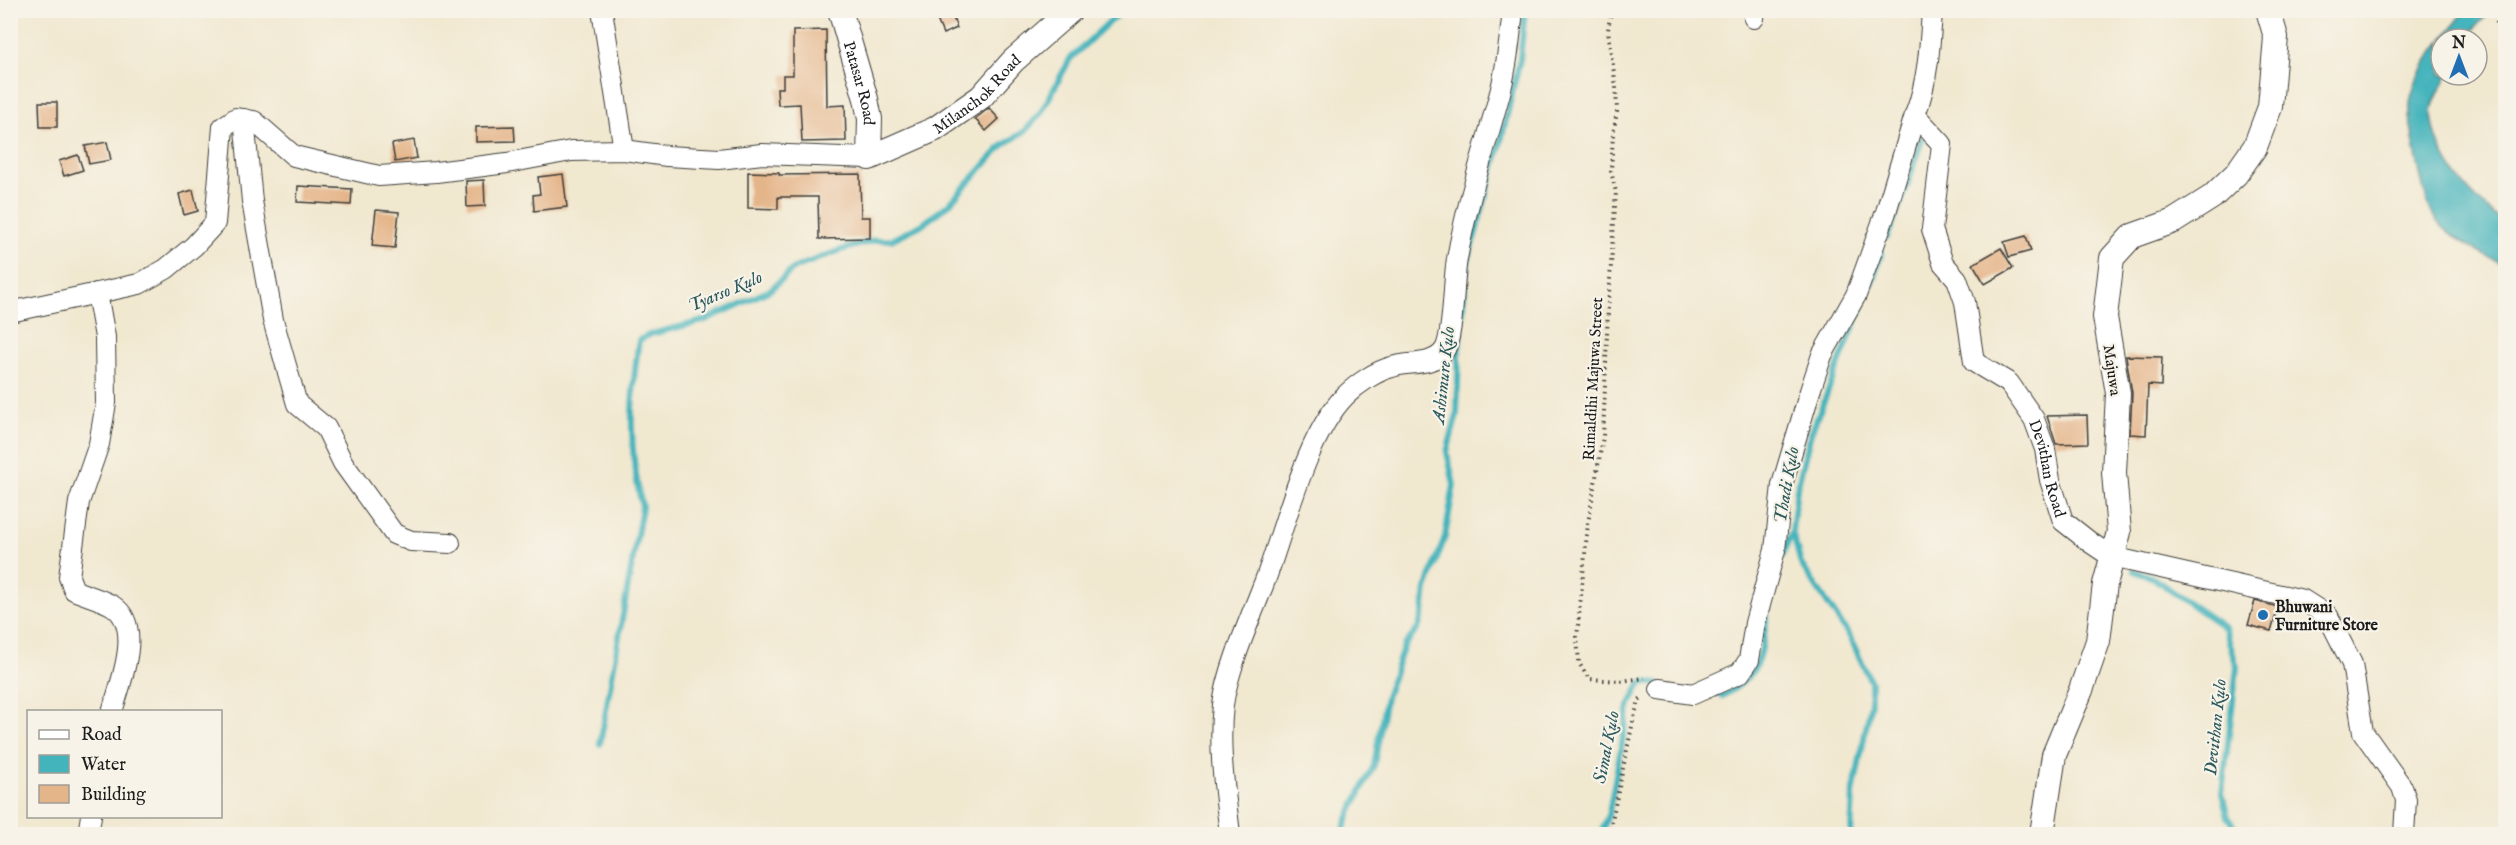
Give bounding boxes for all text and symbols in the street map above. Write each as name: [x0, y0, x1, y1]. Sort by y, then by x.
north arrow: [2429, 27, 2489, 87]
text: N: [2451, 34, 2466, 54]
street label: Patasar Road: [838, 39, 878, 126]
street label: Milanchok Road: [930, 51, 1026, 139]
water label: Tyarso Kulo: [685, 266, 766, 318]
street label: Rimaldihi Majuwa Street: [1580, 296, 1608, 461]
water label: Ashimure Kulo: [1428, 325, 1461, 427]
street label: Majuwa: [2098, 343, 2125, 397]
street label: Devithan Road: [2023, 417, 2069, 521]
water label: Thadi Kulo: [1769, 445, 1806, 525]
place label: Bhuwani Furniture Store: [2275, 598, 2379, 636]
marker: Bhuwani Furniture Store: [2256, 608, 2270, 622]
water label: Devithan Kulo: [2200, 678, 2233, 776]
water label: Simal Kulo: [1589, 709, 1626, 786]
legend: [27, 710, 222, 818]
text: Road: [81, 724, 122, 747]
text: Water: [81, 754, 126, 777]
text: Building: [81, 784, 146, 807]

